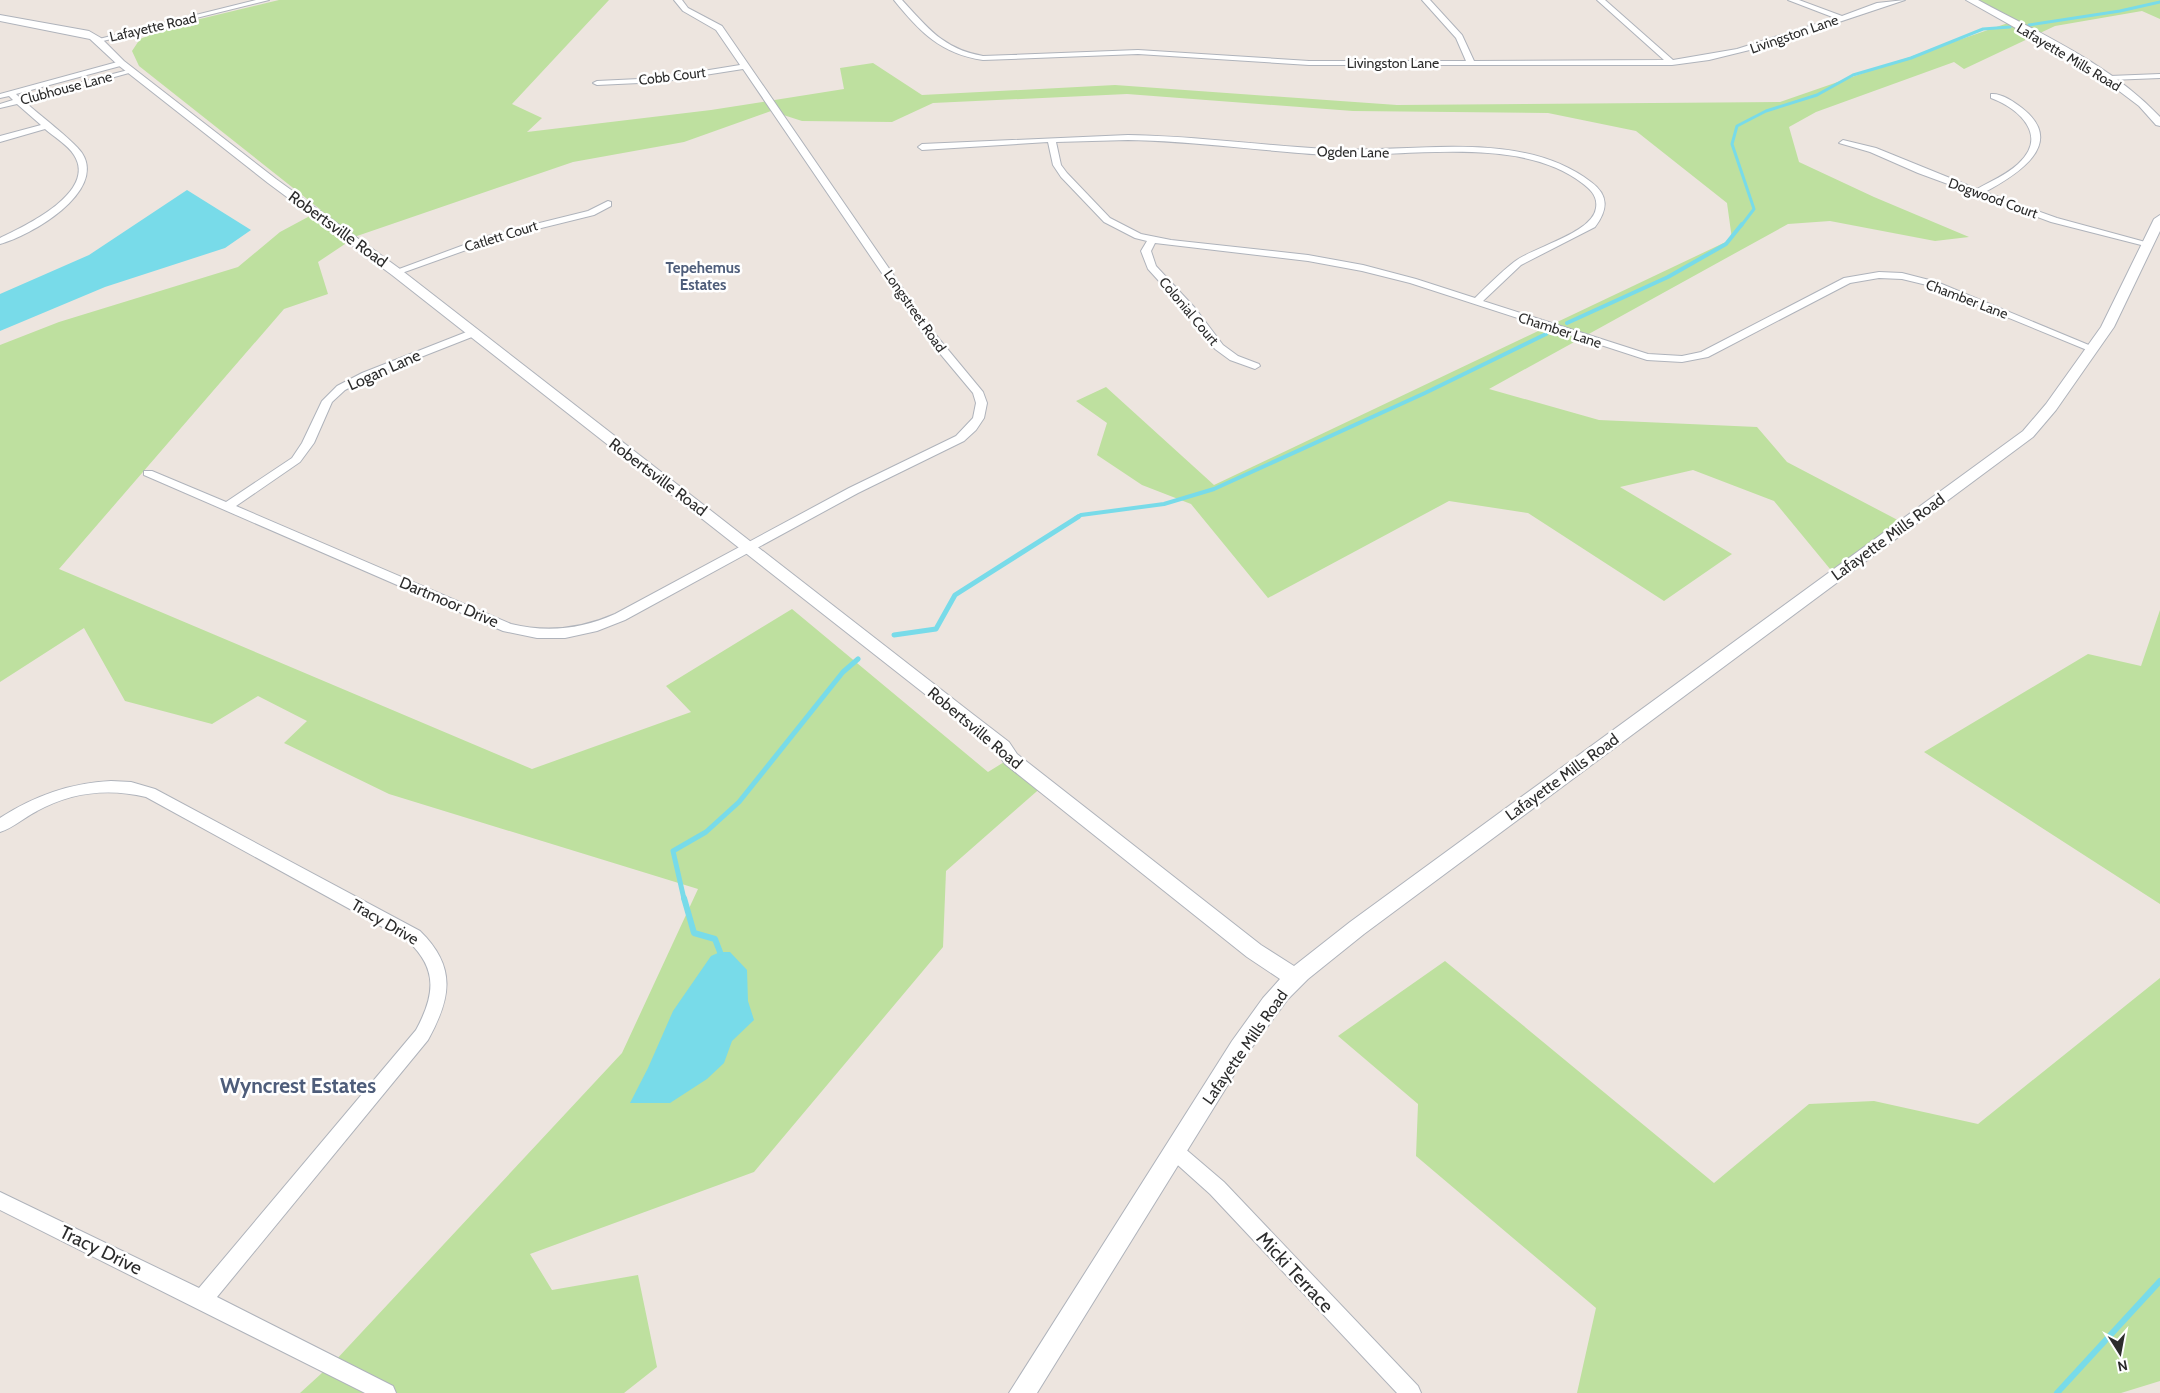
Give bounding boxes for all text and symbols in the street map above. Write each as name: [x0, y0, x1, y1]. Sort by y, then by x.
street label: Lafayette Road: [108, 8, 198, 46]
street label: Livingston Lane: [1747, 10, 1841, 58]
street label: Lafayette Mills Road: [2014, 19, 2124, 95]
street label: Livingston Lane: [1347, 54, 1439, 72]
street label: Cobb Court: [637, 63, 707, 89]
street label: Clubhouse Lane: [18, 67, 114, 109]
street label: Ogden Lane: [1317, 142, 1389, 162]
street label: Dogwood Court: [1946, 174, 2040, 223]
street label: Robertsville Road: [285, 187, 391, 271]
street label: Catlett Court: [462, 216, 540, 256]
district label: Tepehemus Estates: [666, 259, 740, 294]
street label: Longstreet Road: [880, 266, 950, 356]
street label: Colonial Court: [1155, 273, 1223, 349]
street label: Chamber Lane: [1923, 275, 2011, 323]
street label: Chamber Lane: [1516, 308, 1604, 352]
street label: Logan Lane: [345, 346, 423, 394]
street label: Robertsville Road: [605, 434, 711, 520]
street label: Lafayette Mills Road: [1828, 489, 1948, 585]
street label: Dartmoor Drive: [397, 573, 501, 631]
street label: Robertsville Road: [924, 683, 1026, 773]
street label: Lafayette Mills Road: [1502, 729, 1622, 825]
street label: Tracy Drive: [348, 895, 422, 949]
street label: Lafayette Mills Road: [1198, 986, 1292, 1108]
district label: Wyncrest Estates: [220, 1073, 376, 1098]
street label: Tracy Drive: [56, 1220, 146, 1280]
street label: Micki Terrace: [1252, 1227, 1338, 1317]
north arrow: [2095, 1328, 2145, 1378]
text: N: [2116, 1356, 2129, 1376]

